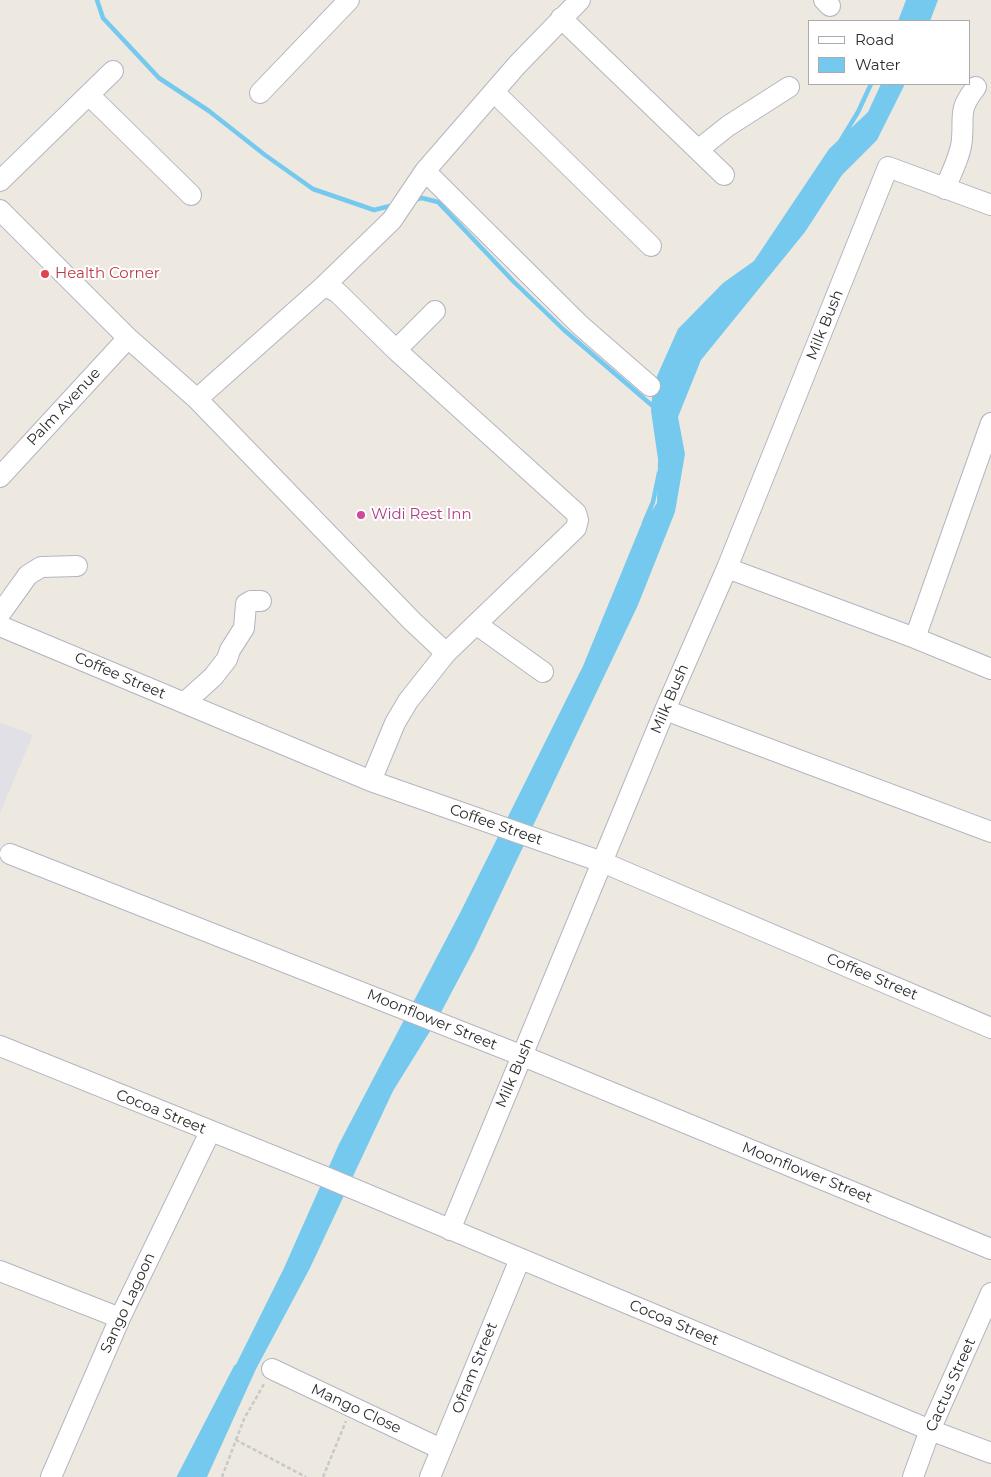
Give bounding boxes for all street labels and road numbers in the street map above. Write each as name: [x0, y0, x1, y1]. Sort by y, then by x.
street label: Milk Bush: [803, 287, 847, 363]
street label: Palm Avenue: [23, 364, 105, 450]
street label: Coffee Street: [72, 649, 168, 703]
street label: Milk Bush: [647, 661, 693, 737]
street label: Coffee Street: [447, 801, 545, 849]
street label: Coffee Street: [824, 950, 920, 1004]
street label: Moonflower Street: [364, 986, 500, 1054]
street label: Milk Bush: [492, 1035, 538, 1111]
street label: Cocoa Street: [113, 1086, 209, 1138]
street label: Moonflower Street: [739, 1139, 875, 1207]
street label: Sango Lagoon: [97, 1250, 159, 1356]
street label: Cocoa Street: [627, 1296, 721, 1350]
street label: Ofram Street: [448, 1320, 502, 1416]
street label: Cactus Street: [922, 1335, 980, 1435]
street label: Mango Close: [308, 1380, 404, 1438]

